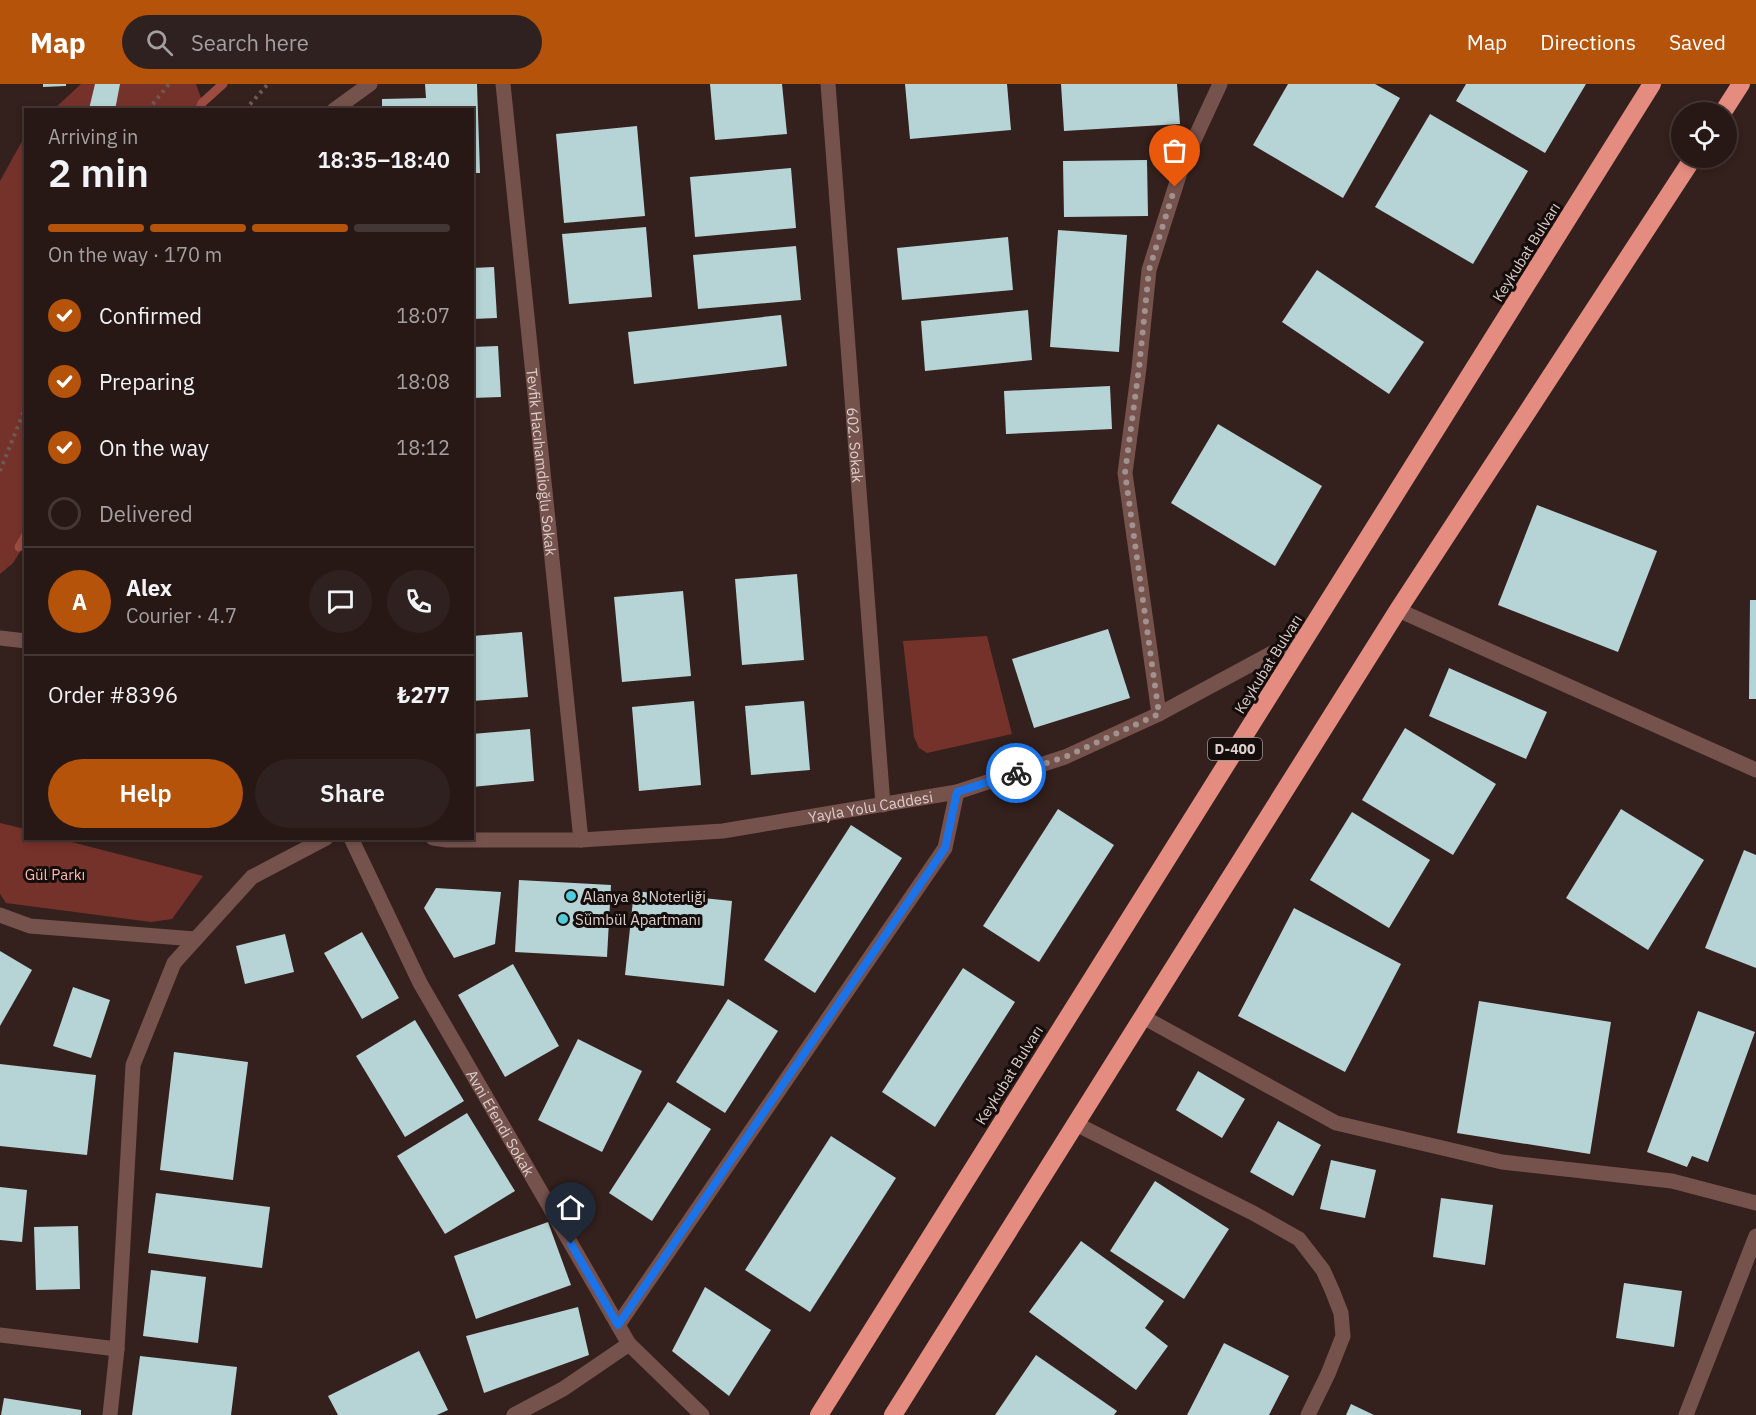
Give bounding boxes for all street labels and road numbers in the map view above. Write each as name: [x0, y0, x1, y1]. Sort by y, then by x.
street label: Keykubat Bulvarı: [1488, 199, 1564, 305]
street label: Tevfik Hacıhamdioğlu Sokak: [523, 367, 561, 557]
street label: 602. Sokak: [843, 407, 868, 483]
street label: Keykubat Bulvarı: [1230, 611, 1306, 717]
road number: D-400: [1208, 738, 1262, 760]
street label: Yayla Yolu Caddesi: [807, 787, 934, 826]
street label: Keykubat Bulvarı: [971, 1022, 1047, 1128]
street label: Avni Efendi Sokak: [463, 1066, 539, 1179]

